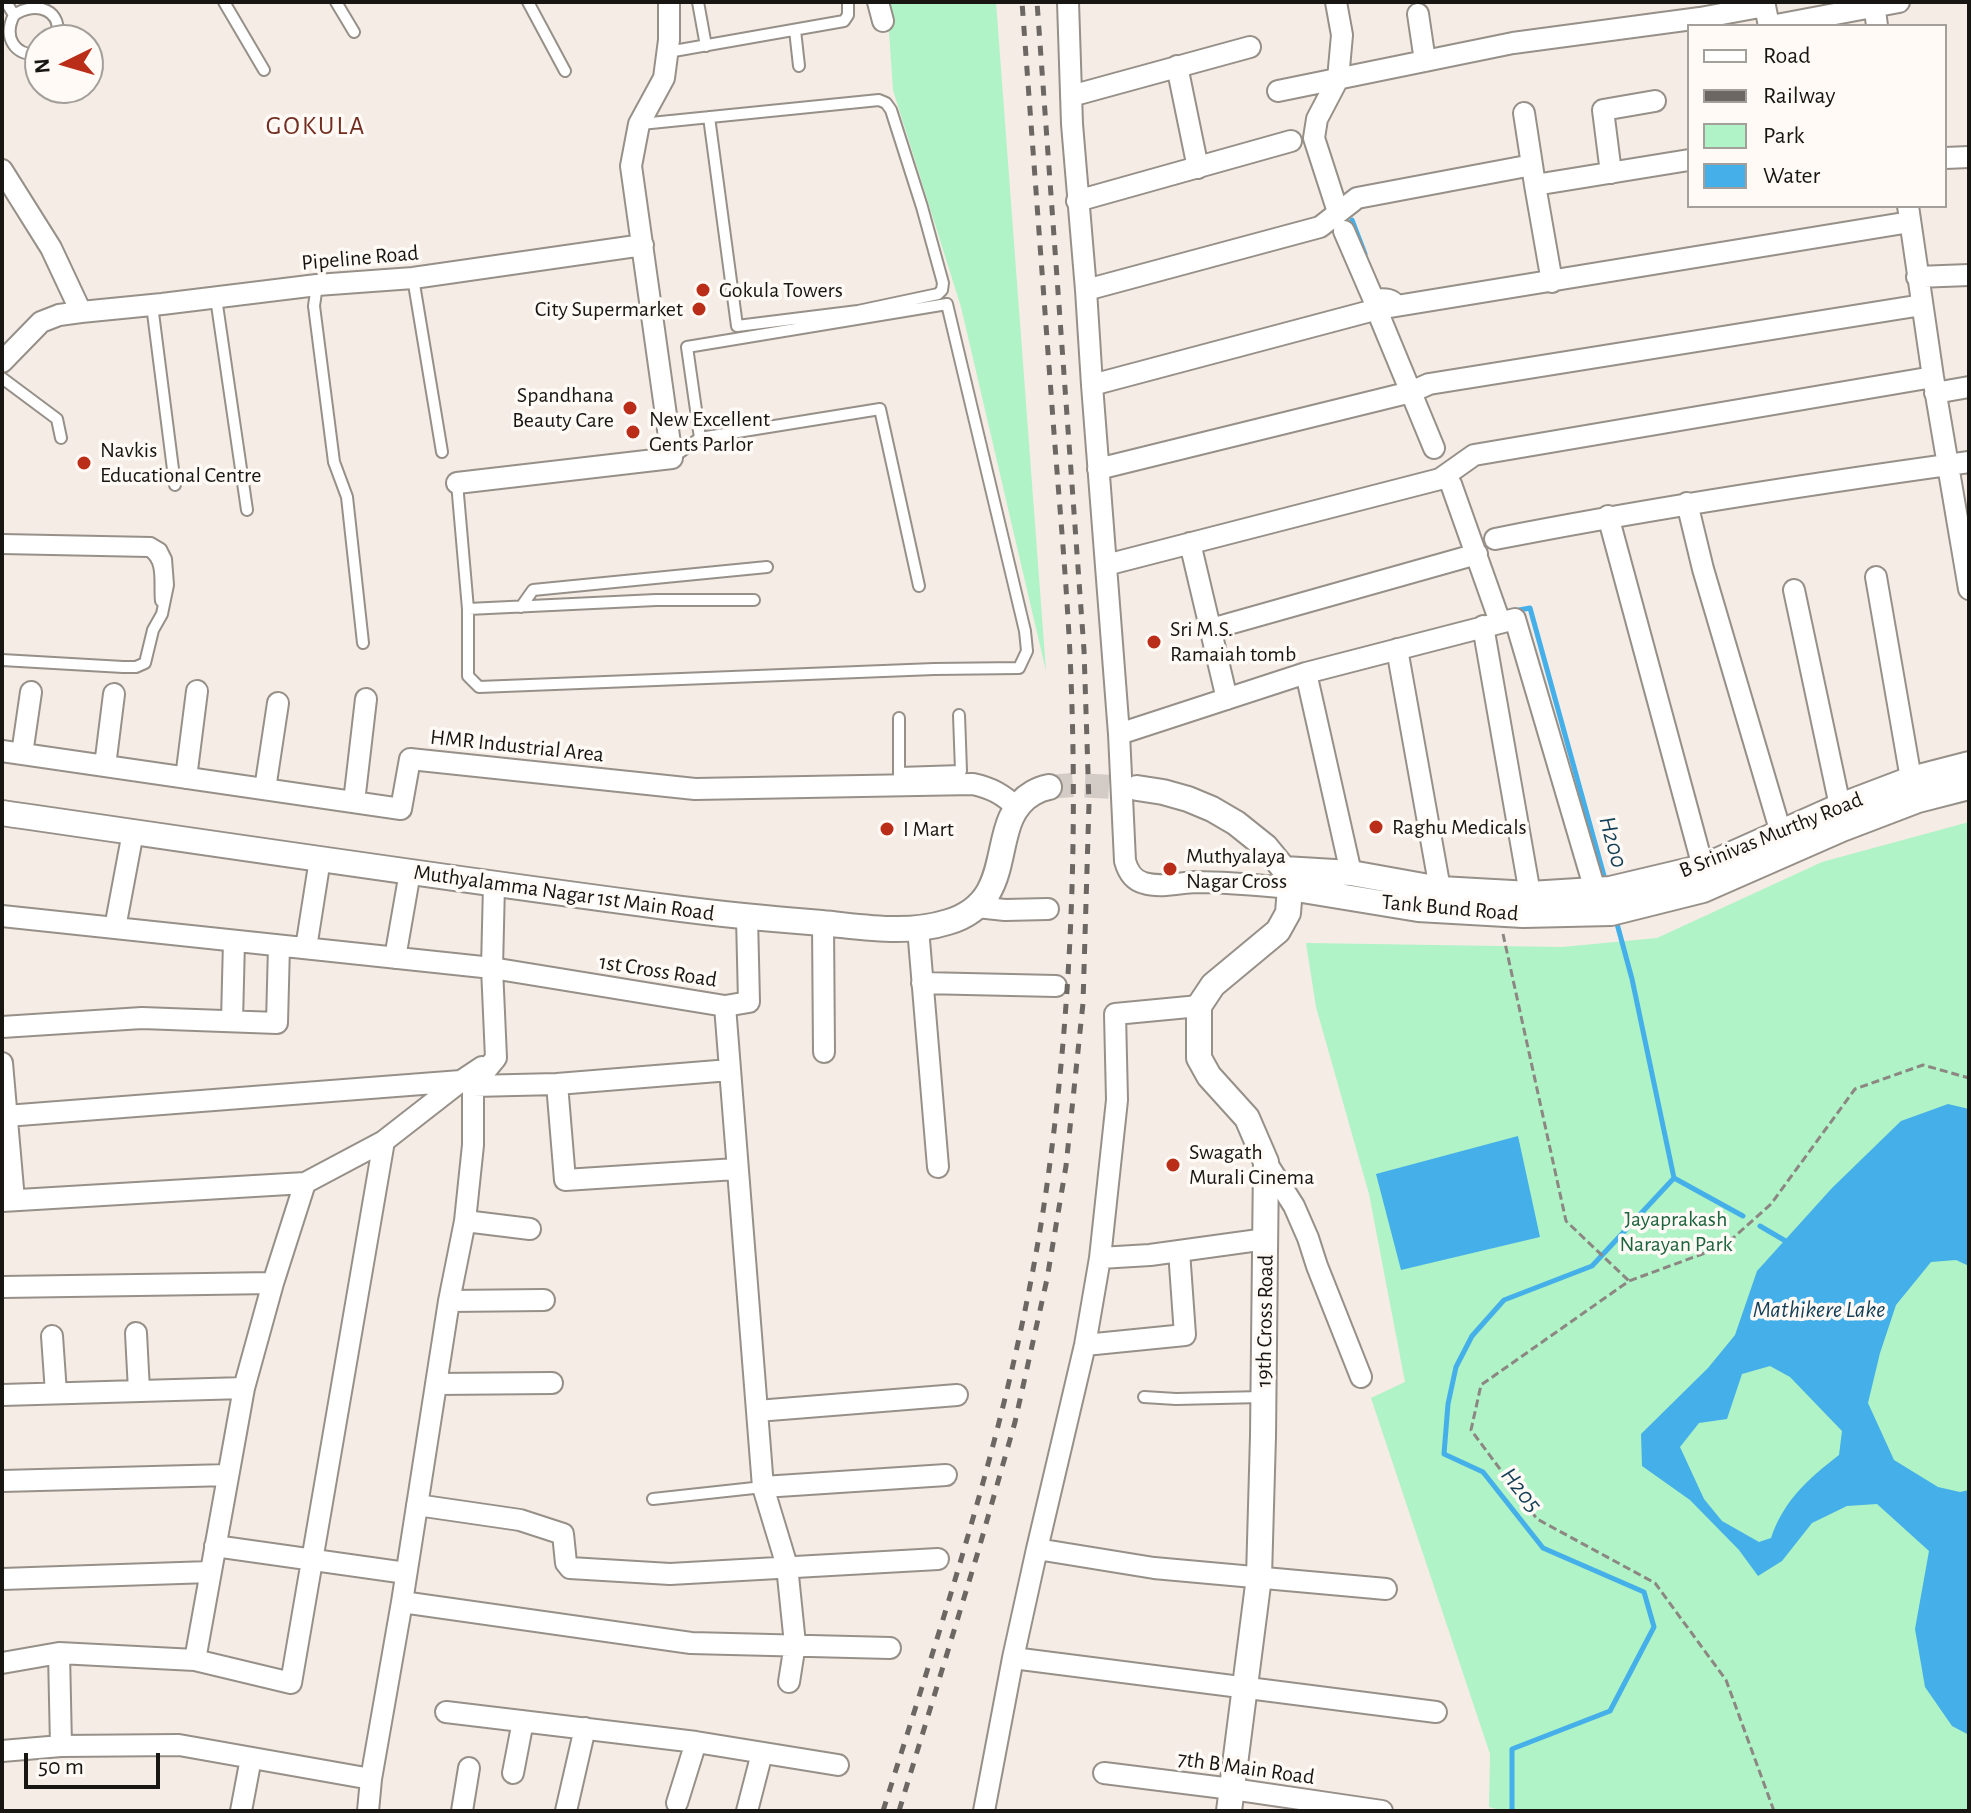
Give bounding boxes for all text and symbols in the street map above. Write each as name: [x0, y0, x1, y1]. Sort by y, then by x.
north arrow: [24, 24, 104, 104]
legend: [1687, 24, 1947, 208]
text: Road: [1763, 44, 1811, 68]
text: N: [30, 57, 54, 75]
text: Railway: [1763, 84, 1835, 108]
district label: GOKULA: [266, 110, 366, 142]
text: Park: [1763, 124, 1804, 148]
text: Water: [1763, 164, 1820, 188]
street label: Pipeline Road: [300, 240, 420, 276]
place label: Gokula Towers: [719, 277, 843, 303]
marker: Gokula Towers: [694, 281, 712, 299]
place label: City Supermarket: [535, 296, 683, 322]
marker: City Supermarket: [690, 300, 708, 318]
place label: Spandhana Beauty Care: [512, 382, 614, 434]
marker: Spandhana Beauty Care: [621, 399, 639, 417]
place label: New Excellent Gents Parlor: [649, 406, 770, 458]
marker: New Excellent Gents Parlor: [624, 423, 642, 441]
place label: Navkis Educational Centre: [100, 437, 261, 488]
marker: Navkis Educational Centre: [75, 454, 93, 472]
place label: Sri M.S. Ramaiah tomb: [1170, 616, 1296, 668]
marker: Sri M.S. Ramaiah tomb: [1145, 633, 1163, 651]
street label: HMR Industrial Area: [429, 724, 605, 768]
street label: B Srinivas Murthy Road: [1675, 786, 1867, 884]
water label: H200: [1592, 813, 1634, 871]
place label: Raghu Medicals: [1392, 814, 1527, 840]
place label: I Mart: [903, 816, 954, 842]
marker: Raghu Medicals: [1367, 818, 1385, 836]
marker: I Mart: [878, 820, 896, 838]
place label: Muthyalaya Nagar Cross: [1186, 843, 1287, 894]
street label: Muthyalamma Nagar 1st Main Road: [412, 859, 716, 927]
marker: Muthyalaya Nagar Cross: [1161, 860, 1179, 878]
street label: Tank Bund Road: [1380, 889, 1520, 927]
street label: 1st Cross Road: [597, 949, 719, 993]
place label: Swagath Murali Cinema: [1189, 1139, 1314, 1190]
marker: Swagath Murali Cinema: [1164, 1156, 1182, 1174]
park label: Jayaprakash Narayan Park: [1619, 1206, 1733, 1258]
street label: 19th Cross Road: [1251, 1255, 1279, 1387]
water label: Mathikere Lake: [1753, 1296, 1885, 1324]
water label: H205: [1494, 1462, 1548, 1518]
scale bar: [28, 1737, 164, 1787]
street label: 7th B Main Road: [1176, 1745, 1316, 1791]
text: 50 m: [38, 1755, 84, 1779]

